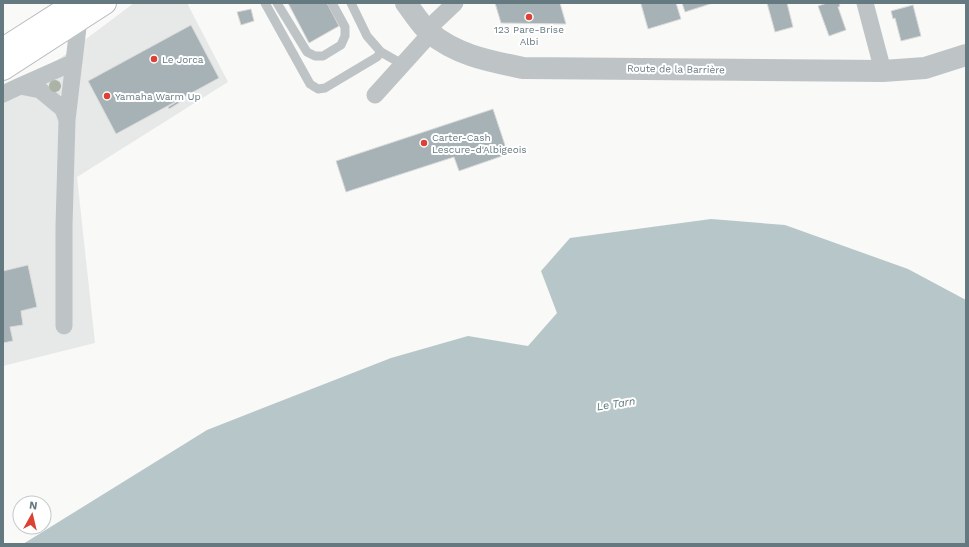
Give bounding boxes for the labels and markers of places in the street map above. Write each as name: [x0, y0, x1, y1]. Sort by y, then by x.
marker: 123 Pare-Brise Albi: [524, 12, 534, 22]
place label: 123 Pare-Brise Albi: [494, 24, 564, 47]
marker: Le Jorca: [149, 54, 159, 64]
place label: Le Jorca: [162, 54, 204, 65]
marker: Yamaha Warm Up: [102, 91, 112, 101]
place label: Yamaha Warm Up: [115, 91, 201, 102]
place label: Carter-Cash Lescure-d'Albigeois: [432, 132, 527, 155]
marker: Carter-Cash Lescure-d'Albigeois: [419, 138, 429, 148]

